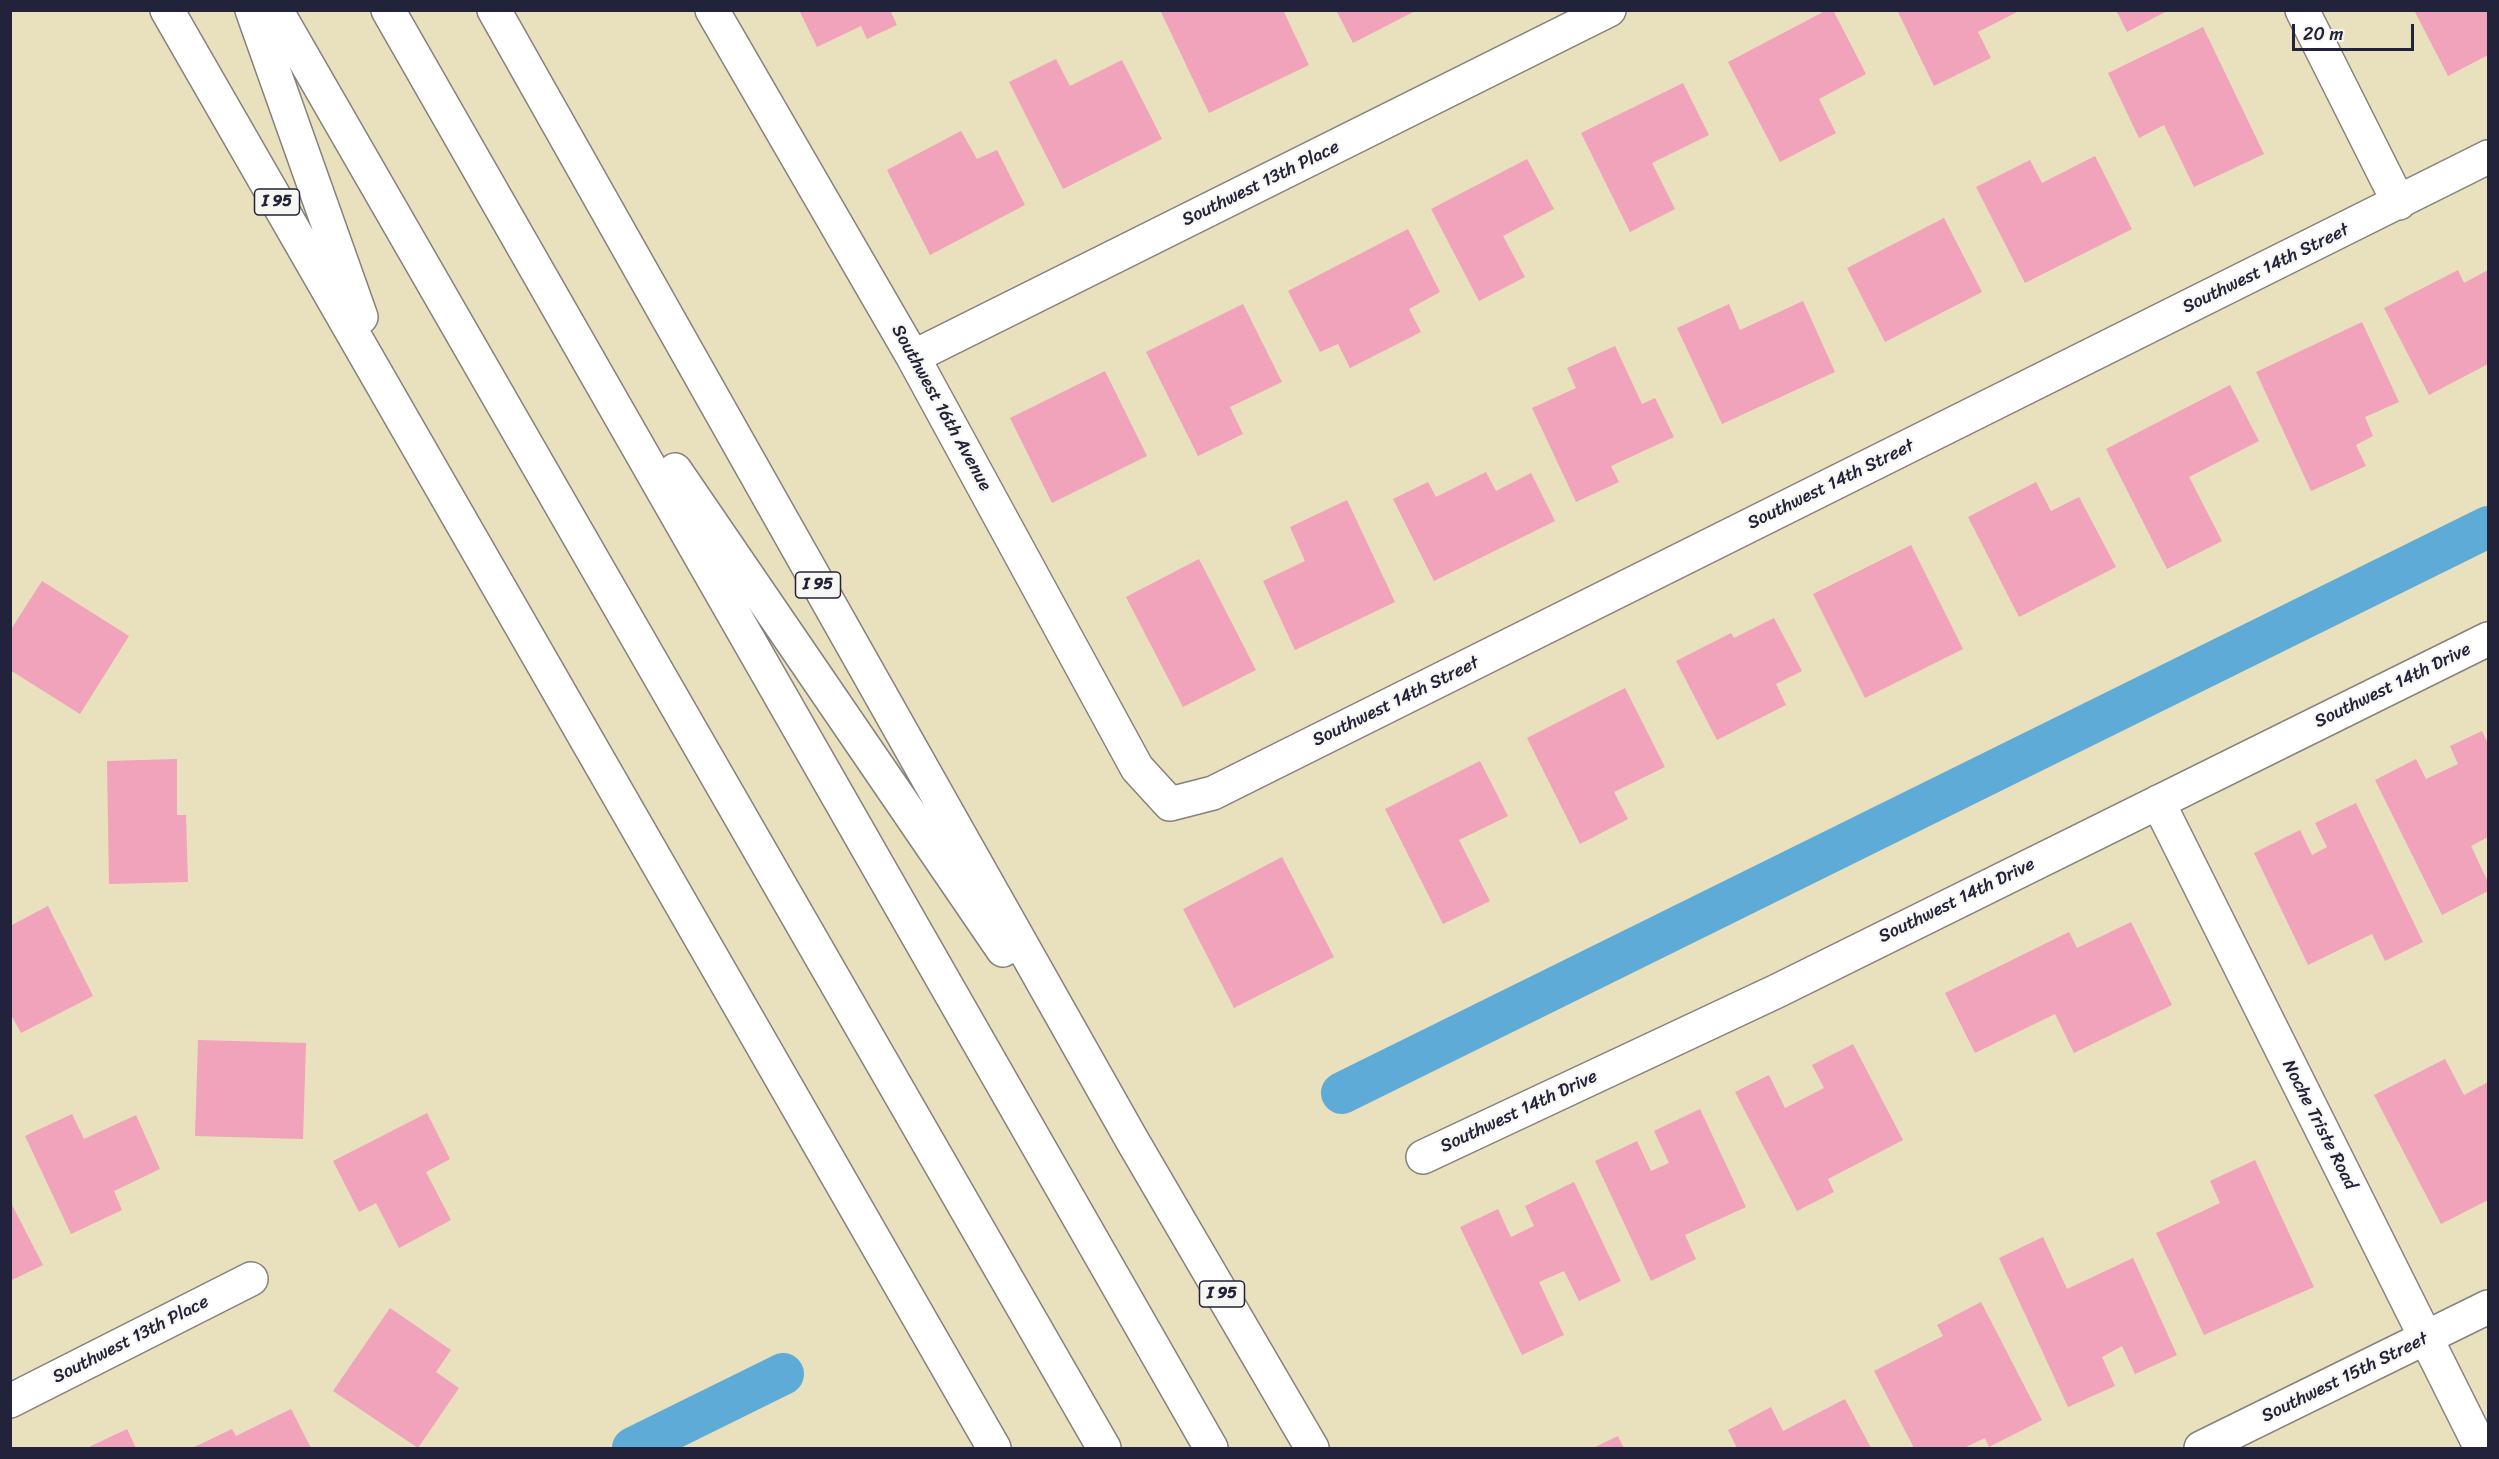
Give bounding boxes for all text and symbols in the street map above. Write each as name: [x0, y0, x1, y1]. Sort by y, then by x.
scale bar: [2295, 12, 2416, 50]
text: 20 m: [2303, 18, 2343, 50]
street label: Southwest 13th Place: [1179, 137, 1343, 231]
road number: I 95: [254, 189, 300, 215]
street label: Southwest 14th Street: [2179, 219, 2353, 319]
street label: Southwest 16th Avenue: [886, 321, 996, 495]
street label: Southwest 14th Street: [1744, 435, 1918, 535]
road number: I 95: [796, 572, 840, 598]
street label: Southwest 14th Drive: [2311, 639, 2475, 733]
street label: Southwest 14th Street: [1309, 652, 1483, 752]
street label: Southwest 14th Drive: [1875, 854, 2039, 948]
street label: Noche Triste Road: [2277, 1056, 2361, 1194]
street label: Southwest 14th Drive: [1437, 1066, 1601, 1158]
road number: I 95: [1200, 1281, 1244, 1307]
street label: Southwest 13th Place: [49, 1291, 213, 1389]
street label: Southwest 15th Street: [2258, 1328, 2432, 1428]

